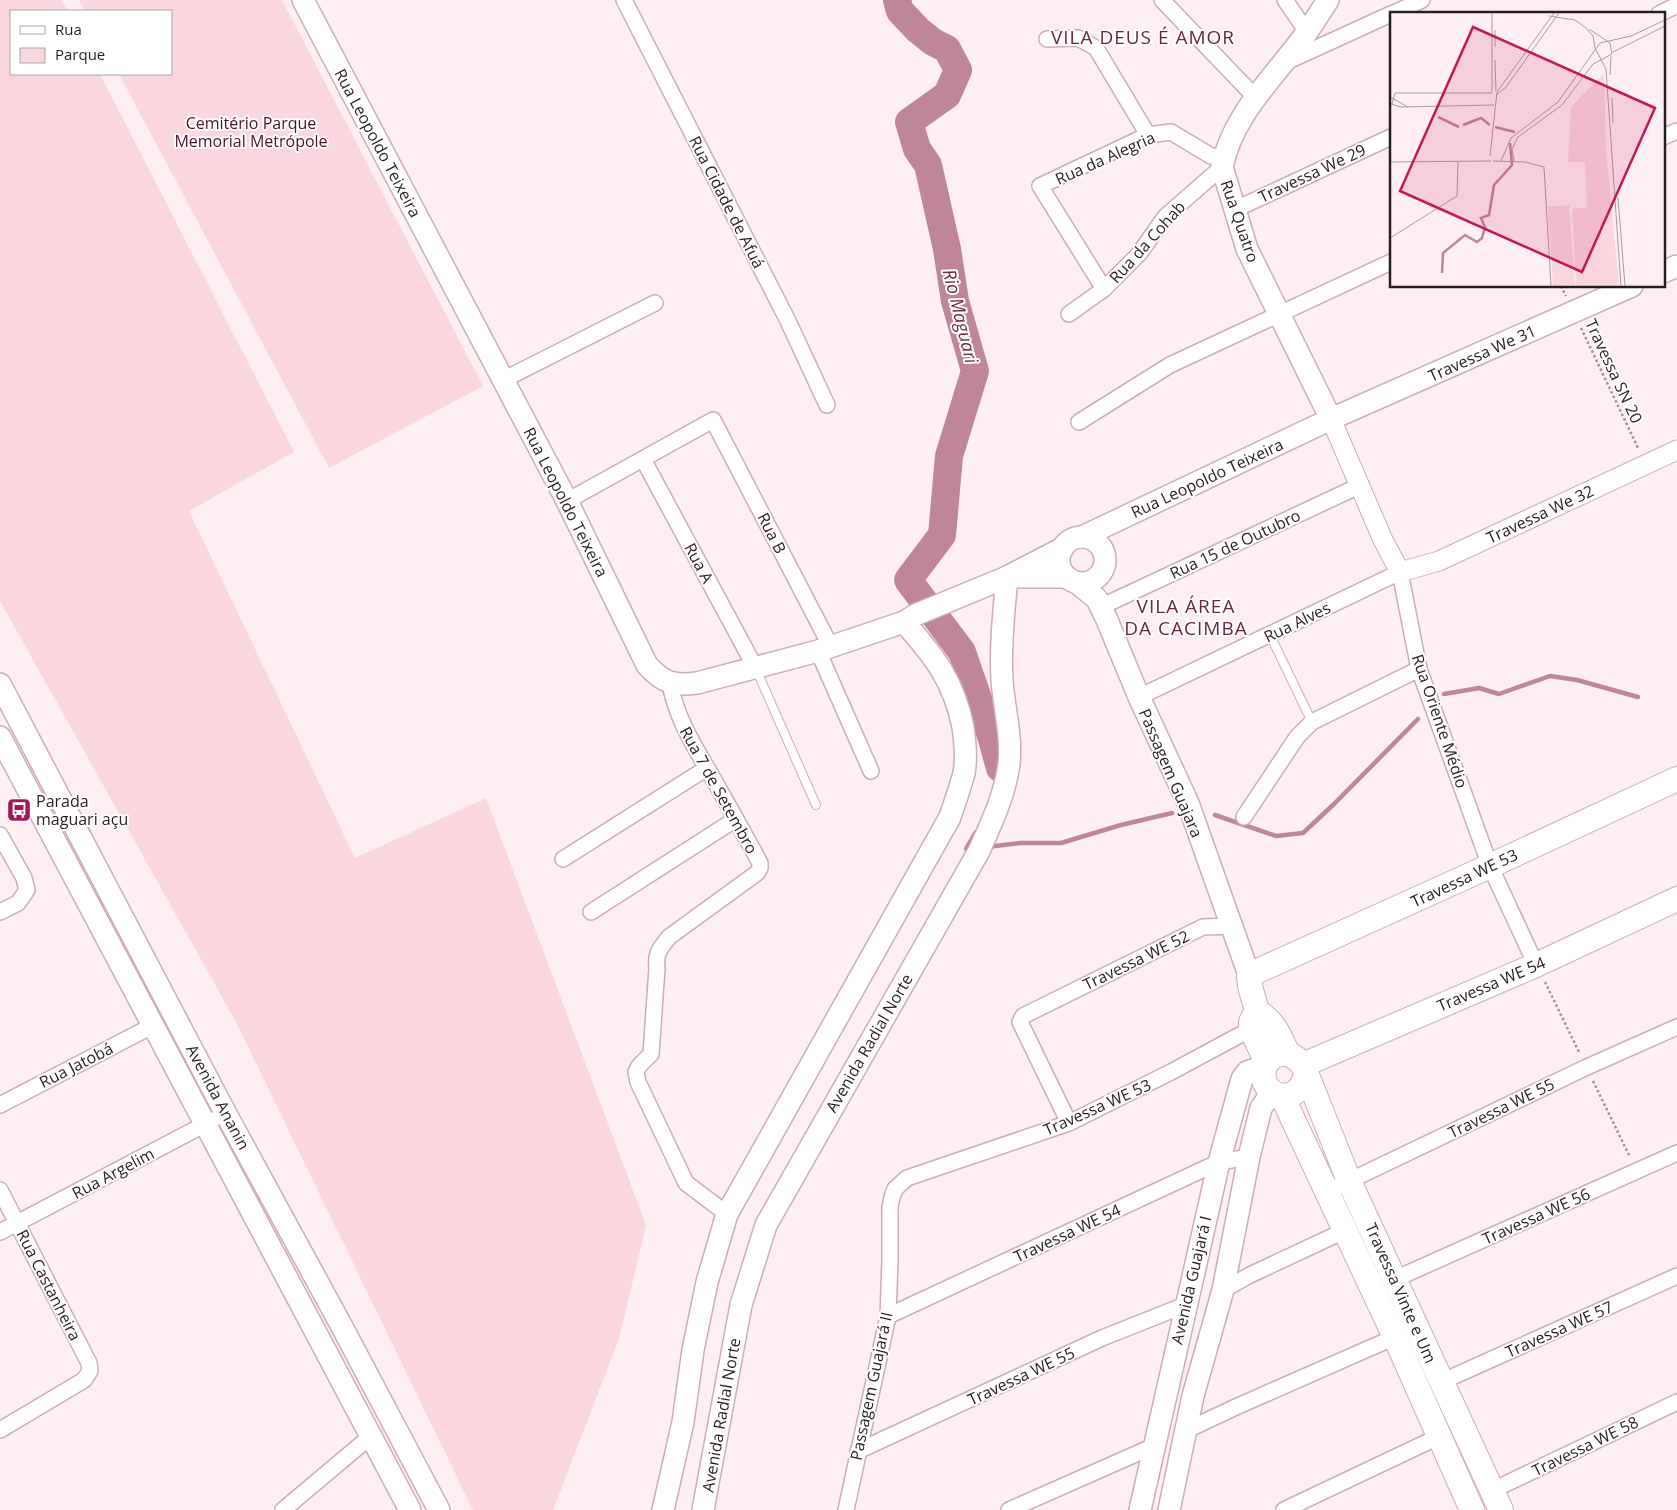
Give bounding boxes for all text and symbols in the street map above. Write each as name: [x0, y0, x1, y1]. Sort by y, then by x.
legend: [10, 10, 172, 75]
inset map: [1390, 12, 1664, 288]
text: Rua: [55, 19, 82, 39]
district label: VILA DEUS É AMOR: [1051, 24, 1235, 50]
text: Parque: [55, 44, 105, 64]
street label: Rua Leopoldo Teixeira: [329, 65, 427, 221]
park label: Cemitério Parque Memorial Metrópole: [174, 112, 328, 152]
street label: Rua da Alegria: [1052, 126, 1158, 190]
street label: Rua Cidade de Afuá: [684, 132, 770, 272]
street label: Travessa We 29: [1255, 139, 1369, 207]
street label: Rua Quatro: [1216, 177, 1264, 265]
street label: Rua da Cohab: [1104, 196, 1190, 288]
water label: Rio Maguari: [938, 266, 984, 366]
street label: Travessa SN 20: [1580, 315, 1648, 427]
street label: Travessa We 31: [1425, 319, 1539, 387]
street label: Rua Leopoldo Teixeira: [519, 423, 613, 581]
street label: Rua Leopoldo Teixeira: [1127, 433, 1287, 523]
street label: Travessa We 32: [1483, 480, 1597, 548]
street label: Rua 15 de Outubro: [1166, 504, 1304, 584]
street label: Rua B: [752, 509, 792, 557]
street label: Rua A: [679, 539, 719, 588]
district label: VILA ÁREA DA CACIMBA: [1124, 593, 1248, 641]
street label: Rua Alves: [1260, 596, 1334, 648]
street label: Rua Oriente Médio: [1407, 651, 1473, 791]
street label: Passagem Guajara: [1134, 705, 1208, 841]
street label: Rua 7 de Setembro: [675, 722, 763, 858]
place label: Parada maguari açu: [36, 790, 128, 830]
bus stop icon: Parada maguari açu: [6, 797, 32, 823]
street label: Travessa WE 53: [1407, 844, 1521, 912]
street label: Travessa WE 52: [1079, 925, 1193, 995]
street label: Travessa WE 54: [1433, 951, 1549, 1017]
street label: Avenida Radial Norte: [820, 970, 918, 1116]
street label: Rua Jatobá: [35, 1037, 117, 1093]
street label: Avenida Ananin: [181, 1041, 255, 1153]
street label: Travessa WE 53: [1040, 1073, 1154, 1141]
street label: Travessa WE 55: [1444, 1073, 1558, 1143]
street label: Rua Argelim: [68, 1142, 158, 1204]
street label: Travessa WE 56: [1479, 1182, 1593, 1250]
street label: Travessa WE 54: [1010, 1199, 1124, 1267]
street label: Avenida Guajará I: [1166, 1214, 1216, 1346]
street label: Travessa Vinte e Um: [1360, 1219, 1442, 1367]
street label: Rua Castanheira: [12, 1226, 86, 1344]
street label: Travessa WE 57: [1502, 1295, 1616, 1363]
street label: Passagem Guajará II: [845, 1310, 897, 1462]
street label: Avenida Radial Norte: [697, 1336, 745, 1494]
street label: Travessa WE 55: [964, 1342, 1078, 1410]
street label: Travessa WE 58: [1528, 1411, 1642, 1481]

